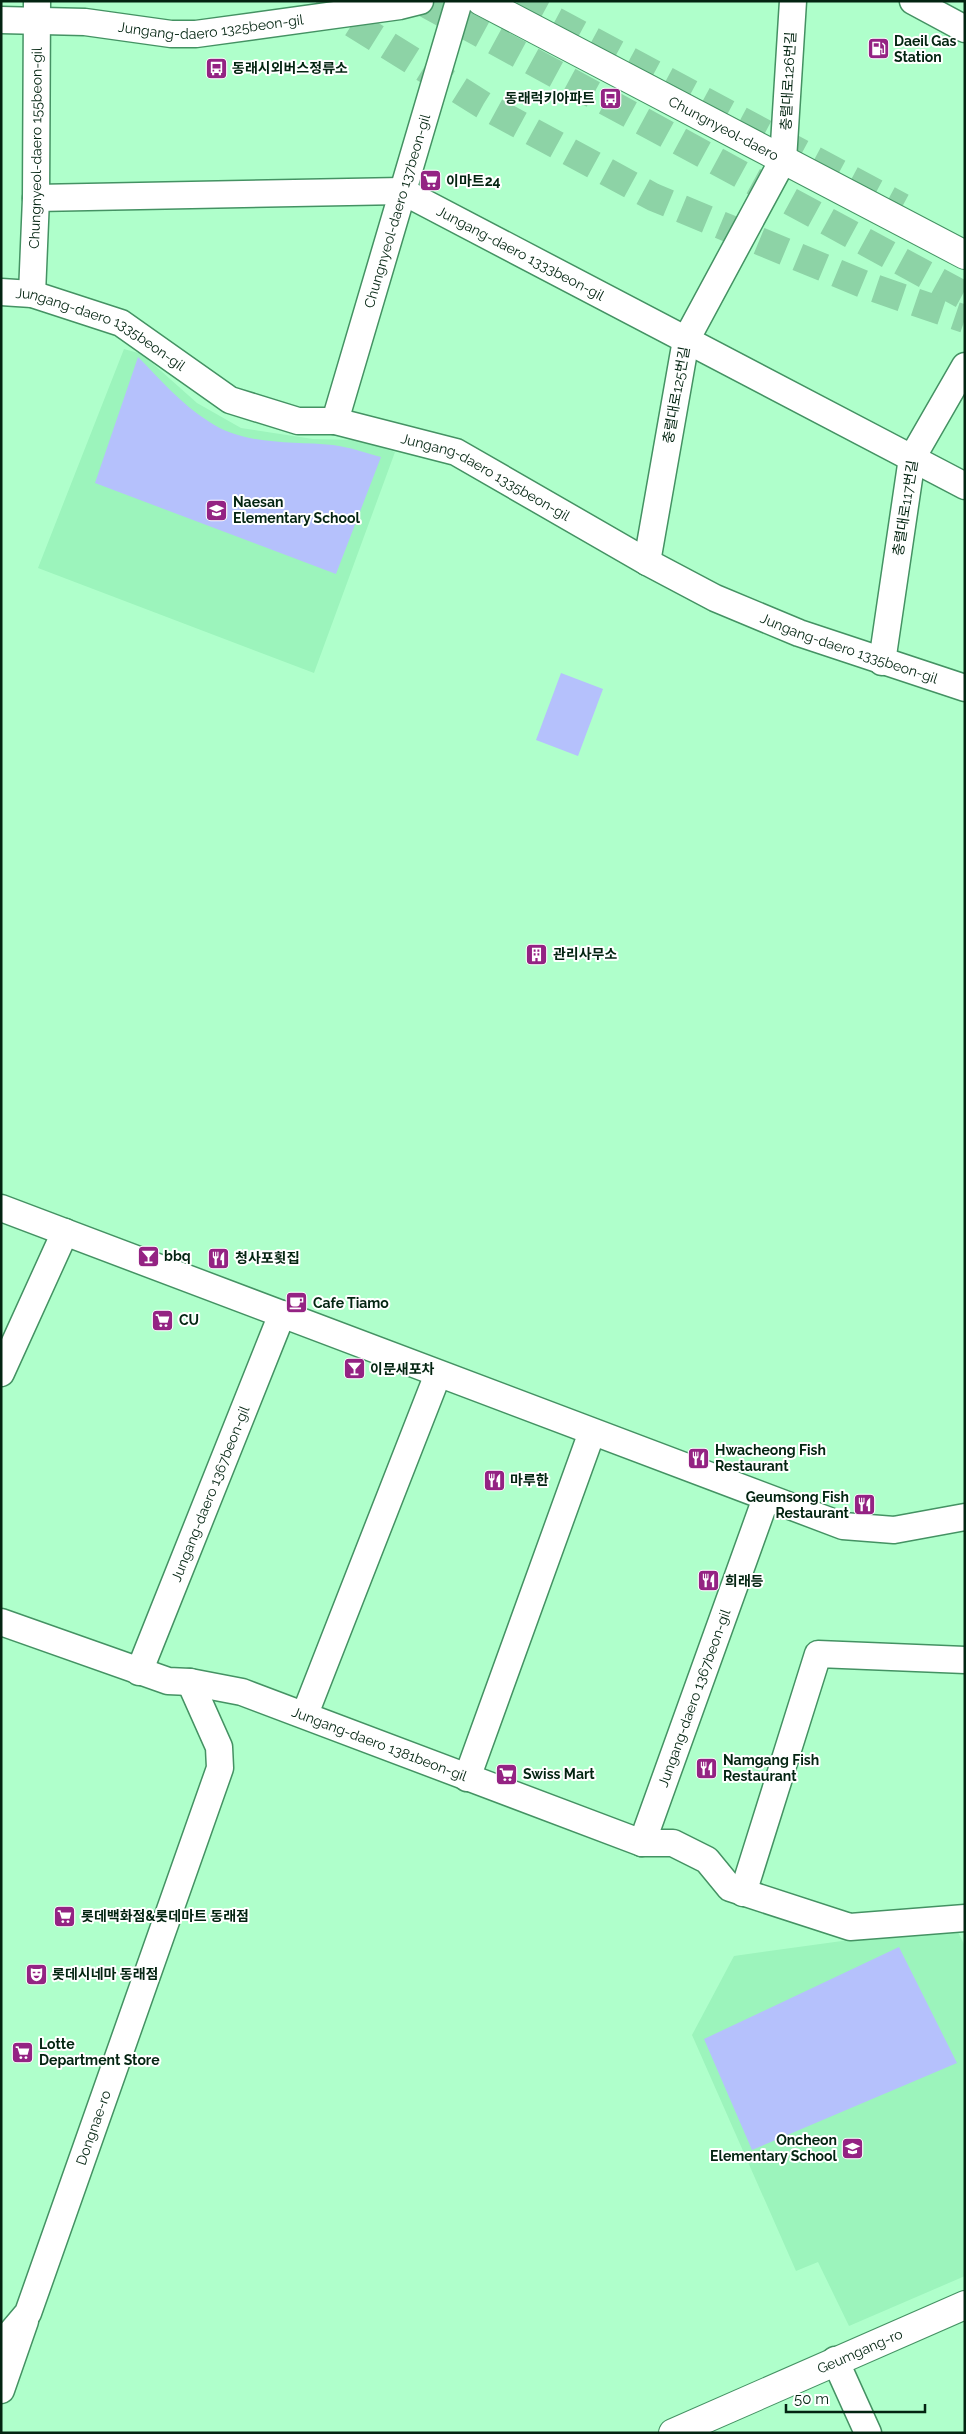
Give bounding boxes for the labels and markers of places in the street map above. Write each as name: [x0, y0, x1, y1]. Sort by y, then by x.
place label: Daeil Gas Station: [894, 33, 957, 65]
fuel station icon: Daeil Gas Station: [866, 37, 890, 61]
bus stop icon: 동래시외버스정류소: [204, 56, 228, 80]
place label: 동래시외버스정류소: [232, 60, 348, 76]
bus stop icon: 동래럭키아파트: [599, 86, 623, 110]
place label: 동래럭키아파트: [505, 90, 595, 106]
supermarket icon: 이마트24: [418, 169, 442, 193]
place label: 이마트24: [446, 173, 501, 189]
place label: Naesan Elementary School: [233, 494, 361, 526]
school or university icon: Naesan Elementary School: [205, 498, 229, 522]
building icon: 관리사무소: [525, 942, 549, 966]
place label: 관리사무소: [553, 946, 618, 962]
bar icon: bbq: [136, 1244, 160, 1268]
restaurant icon: 청사포횟집: [207, 1246, 231, 1270]
place label: bbq: [164, 1248, 191, 1264]
place label: 청사포횟집: [235, 1250, 299, 1266]
cafe icon: Cafe Tiamo: [285, 1291, 309, 1315]
place label: Cafe Tiamo: [313, 1295, 389, 1311]
supermarket icon: CU: [151, 1308, 175, 1332]
place label: CU: [179, 1312, 199, 1328]
bar icon: 이문새포차: [342, 1357, 366, 1381]
place label: 이문새포차: [370, 1361, 435, 1377]
place label: Hwacheong Fish Restaurant: [715, 1442, 826, 1474]
restaurant icon: Hwacheong Fish Restaurant: [687, 1446, 711, 1470]
restaurant icon: 마루한: [482, 1468, 506, 1492]
place label: 마루한: [510, 1472, 549, 1488]
place label: Geumsong Fish Restaurant: [746, 1489, 850, 1521]
restaurant icon: Geumsong Fish Restaurant: [853, 1493, 877, 1517]
restaurant icon: 희래등: [697, 1569, 721, 1593]
place label: 희래등: [725, 1573, 764, 1589]
place label: Namgang Fish Restaurant: [723, 1752, 819, 1784]
restaurant icon: Namgang Fish Restaurant: [695, 1756, 719, 1780]
supermarket icon: Swiss Mart: [495, 1762, 519, 1786]
place label: Swiss Mart: [523, 1766, 595, 1782]
supermarket icon: 롯데백화점&롯데마트 동래점: [53, 1904, 77, 1928]
place label: 롯데백화점&롯데마트 동래점: [81, 1908, 249, 1924]
theatre icon: 롯데시네마 동래점: [24, 1962, 48, 1986]
place label: 롯데시네마 동래점: [52, 1966, 158, 1982]
place label: Lotte Department Store: [39, 2036, 160, 2068]
supermarket icon: Lotte Department Store: [11, 2040, 35, 2064]
place label: Oncheon Elementary School: [710, 2132, 838, 2164]
school or university icon: Oncheon Elementary School: [841, 2136, 865, 2160]

